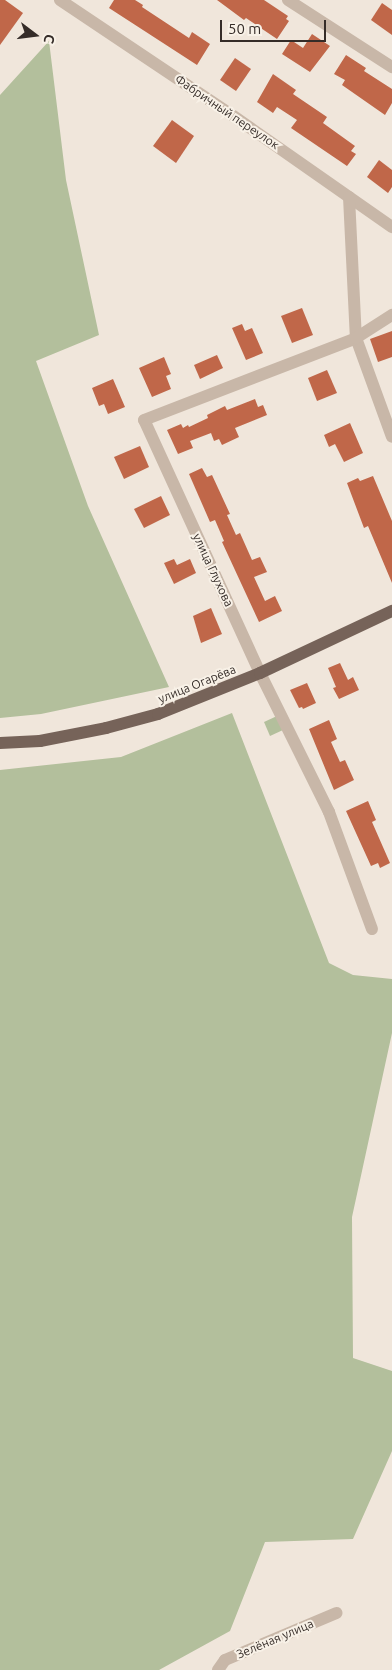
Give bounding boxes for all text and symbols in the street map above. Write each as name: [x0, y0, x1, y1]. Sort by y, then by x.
north arrow: [10, 10, 60, 60]
scale bar: [222, 10, 328, 42]
text: 50 m: [228, 20, 261, 37]
text: С: [41, 32, 58, 45]
street label: Фабричный переулок: [172, 72, 282, 152]
street label: улица Глухова: [190, 531, 236, 609]
street label: улица Огарёва: [156, 662, 238, 706]
street label: Зелёная улица: [234, 1616, 316, 1662]

